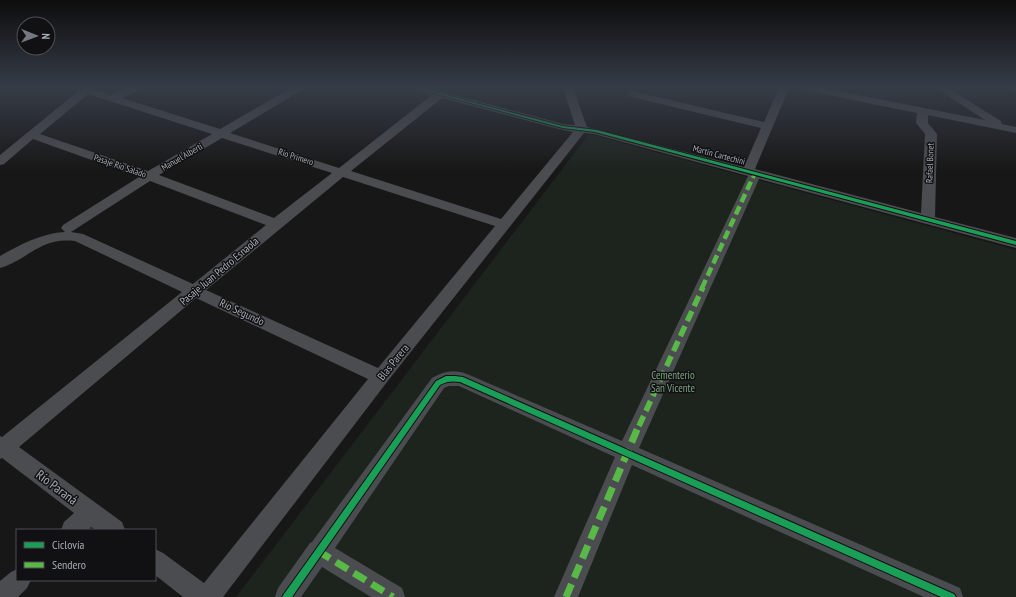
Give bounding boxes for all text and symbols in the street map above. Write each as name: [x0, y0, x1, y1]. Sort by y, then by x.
north arrow: [16, 16, 56, 56]
text: N: [39, 33, 53, 39]
street label: Manuel Alberti: [159, 140, 204, 173]
street label: Martín Cartechini: [692, 142, 747, 167]
street label: Rafael Bonet: [923, 142, 936, 183]
street label: Río Primero: [277, 146, 315, 167]
street label: Pasaje Río Salado: [92, 151, 148, 181]
street label: Pasaje Juan Pedro Esnaola: [177, 234, 261, 308]
street label: Río Segundo: [217, 296, 267, 329]
street label: Blas Parera: [374, 341, 412, 383]
park label: Cementerio San Vicente: [651, 368, 695, 395]
street label: Río Paraná: [32, 466, 81, 509]
legend: [16, 529, 156, 581]
text: Ciclovía: [52, 537, 84, 552]
text: Sendero: [52, 557, 86, 572]

